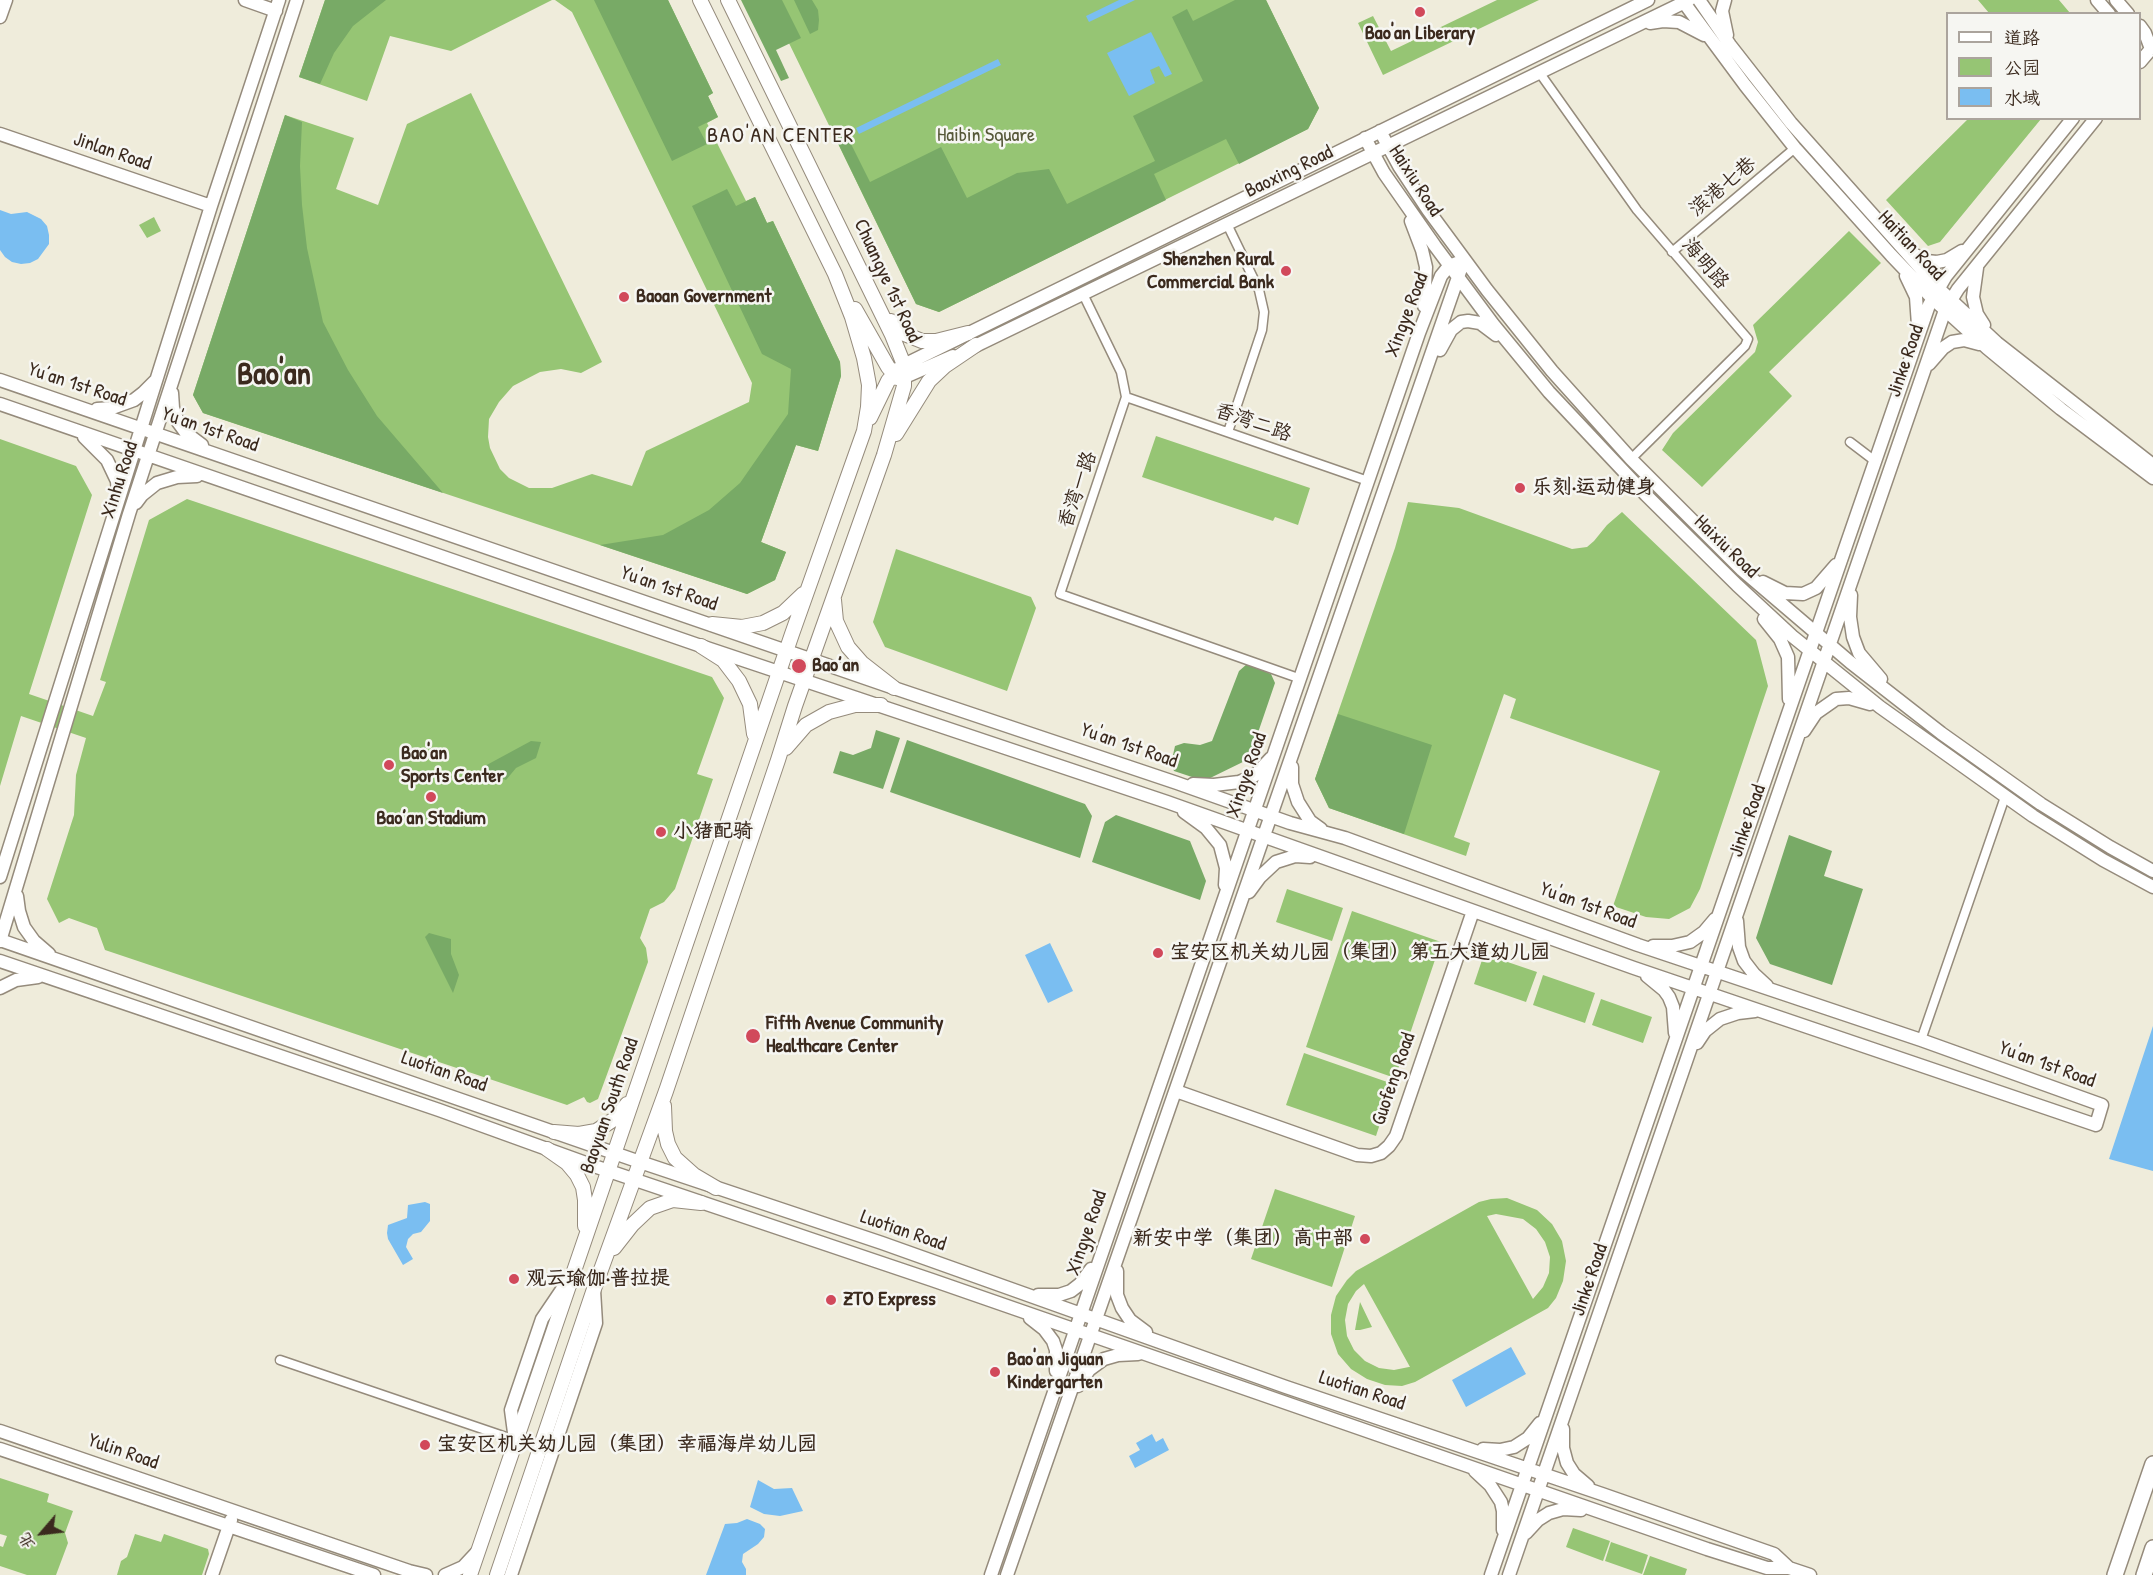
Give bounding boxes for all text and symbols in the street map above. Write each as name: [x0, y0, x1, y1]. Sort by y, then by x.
marker: Bao'an Liberary: [1413, 5, 1427, 19]
legend: [1946, 12, 2141, 120]
place label: Bao'an Liberary: [1365, 22, 1475, 46]
text: 道路: [2004, 25, 2040, 50]
text: 公园: [2004, 55, 2040, 80]
text: 水域: [2004, 85, 2040, 110]
district label: BAO'AN CENTER: [707, 123, 855, 149]
park label: Haibin Square: [937, 124, 1035, 148]
street label: Jinlan Road: [70, 128, 154, 176]
street label: Baoxing Road: [1241, 140, 1337, 204]
street label: Haixiu Road: [1383, 141, 1447, 221]
street label: 滨港七巷: [1685, 152, 1761, 222]
street label: Haitian Road: [1872, 206, 1950, 286]
street label: Chuangye 1st Road: [848, 215, 926, 347]
street label: 海明路: [1676, 233, 1734, 295]
place label: Shenzhen Rural Commercial Bank: [1147, 248, 1274, 295]
marker: Shenzhen Rural Commercial Bank: [1279, 264, 1293, 278]
street label: Xingye Road: [1380, 270, 1434, 360]
place label: Baoan Government: [636, 285, 771, 309]
marker: Baoan Government: [617, 290, 631, 304]
street label: Jinke Road: [1883, 322, 1929, 400]
district label: Bao'an: [237, 356, 311, 394]
street label: Yu’an 1st Road: [25, 358, 129, 412]
street label: 香湾二路: [1211, 399, 1295, 447]
street label: Yu'an 1st Road: [158, 402, 262, 458]
street label: Xinhu Road: [96, 439, 144, 521]
street label: 香湾一路: [1054, 448, 1102, 532]
place label: 乐刻·运动健身: [1532, 476, 1656, 500]
marker: 乐刻·运动健身: [1513, 481, 1527, 495]
street label: Haixiu Road: [1689, 510, 1763, 584]
street label: Yu'an 1st Road: [617, 561, 721, 617]
place label: Bao’an: [812, 654, 859, 678]
marker: Bao’an: [790, 657, 808, 675]
street label: Yu'an 1st Road: [1077, 718, 1181, 774]
street label: Xingye Road: [1221, 729, 1273, 821]
place label: Bao'an Sports Center: [401, 742, 504, 789]
marker: Bao'an Sports Center: [382, 758, 396, 772]
street label: Jinke Road: [1725, 782, 1771, 860]
marker: Bao’an Stadium: [424, 790, 438, 804]
place label: Bao’an Stadium: [376, 807, 486, 831]
place label: 小猪配骑: [673, 820, 753, 844]
marker: 小猪配骑: [654, 825, 668, 839]
street label: Yu'an 1st Road: [1537, 877, 1639, 935]
place label: 宝安区机关幼儿园（集团）第五大道幼儿园: [1170, 941, 1550, 965]
marker: 宝安区机关幼儿园（集团）第五大道幼儿园: [1151, 946, 1165, 960]
place label: Fifth Avenue Community Healthcare Center: [766, 1012, 943, 1059]
marker: Fifth Avenue Community Healthcare Center: [744, 1027, 762, 1045]
street label: Guofeng Road: [1367, 1030, 1421, 1128]
street label: Baoyuan South Road: [576, 1035, 644, 1177]
street label: Yu'an 1st Road: [1996, 1036, 2098, 1094]
street label: Luotian Road: [398, 1046, 490, 1098]
street label: Xingye Road: [1061, 1187, 1113, 1279]
street label: Luotian Road: [857, 1205, 949, 1257]
place label: 新安中学（集团）高中部: [1133, 1227, 1353, 1251]
marker: 新安中学（集团）高中部: [1358, 1232, 1372, 1246]
street label: Jinke Road: [1567, 1241, 1613, 1319]
place label: 观云瑜伽·普拉提: [526, 1267, 670, 1291]
marker: 观云瑜伽·普拉提: [507, 1272, 521, 1286]
place label: ZTO Express: [843, 1288, 936, 1312]
marker: ZTO Express: [824, 1293, 838, 1307]
place label: Bao'an Jiguan Kindergarten: [1007, 1348, 1103, 1395]
marker: Bao'an Jiguan Kindergarten: [988, 1365, 1002, 1379]
street label: Luotian Road: [1316, 1366, 1408, 1416]
street label: Yulin Road: [85, 1429, 161, 1475]
place label: 宝安区机关幼儿园（集团）幸福海岸幼儿园: [437, 1433, 817, 1457]
marker: 宝安区机关幼儿园（集团）幸福海岸幼儿园: [418, 1438, 432, 1452]
north arrow: [12, 1503, 72, 1563]
text: 北: [13, 1529, 40, 1554]

